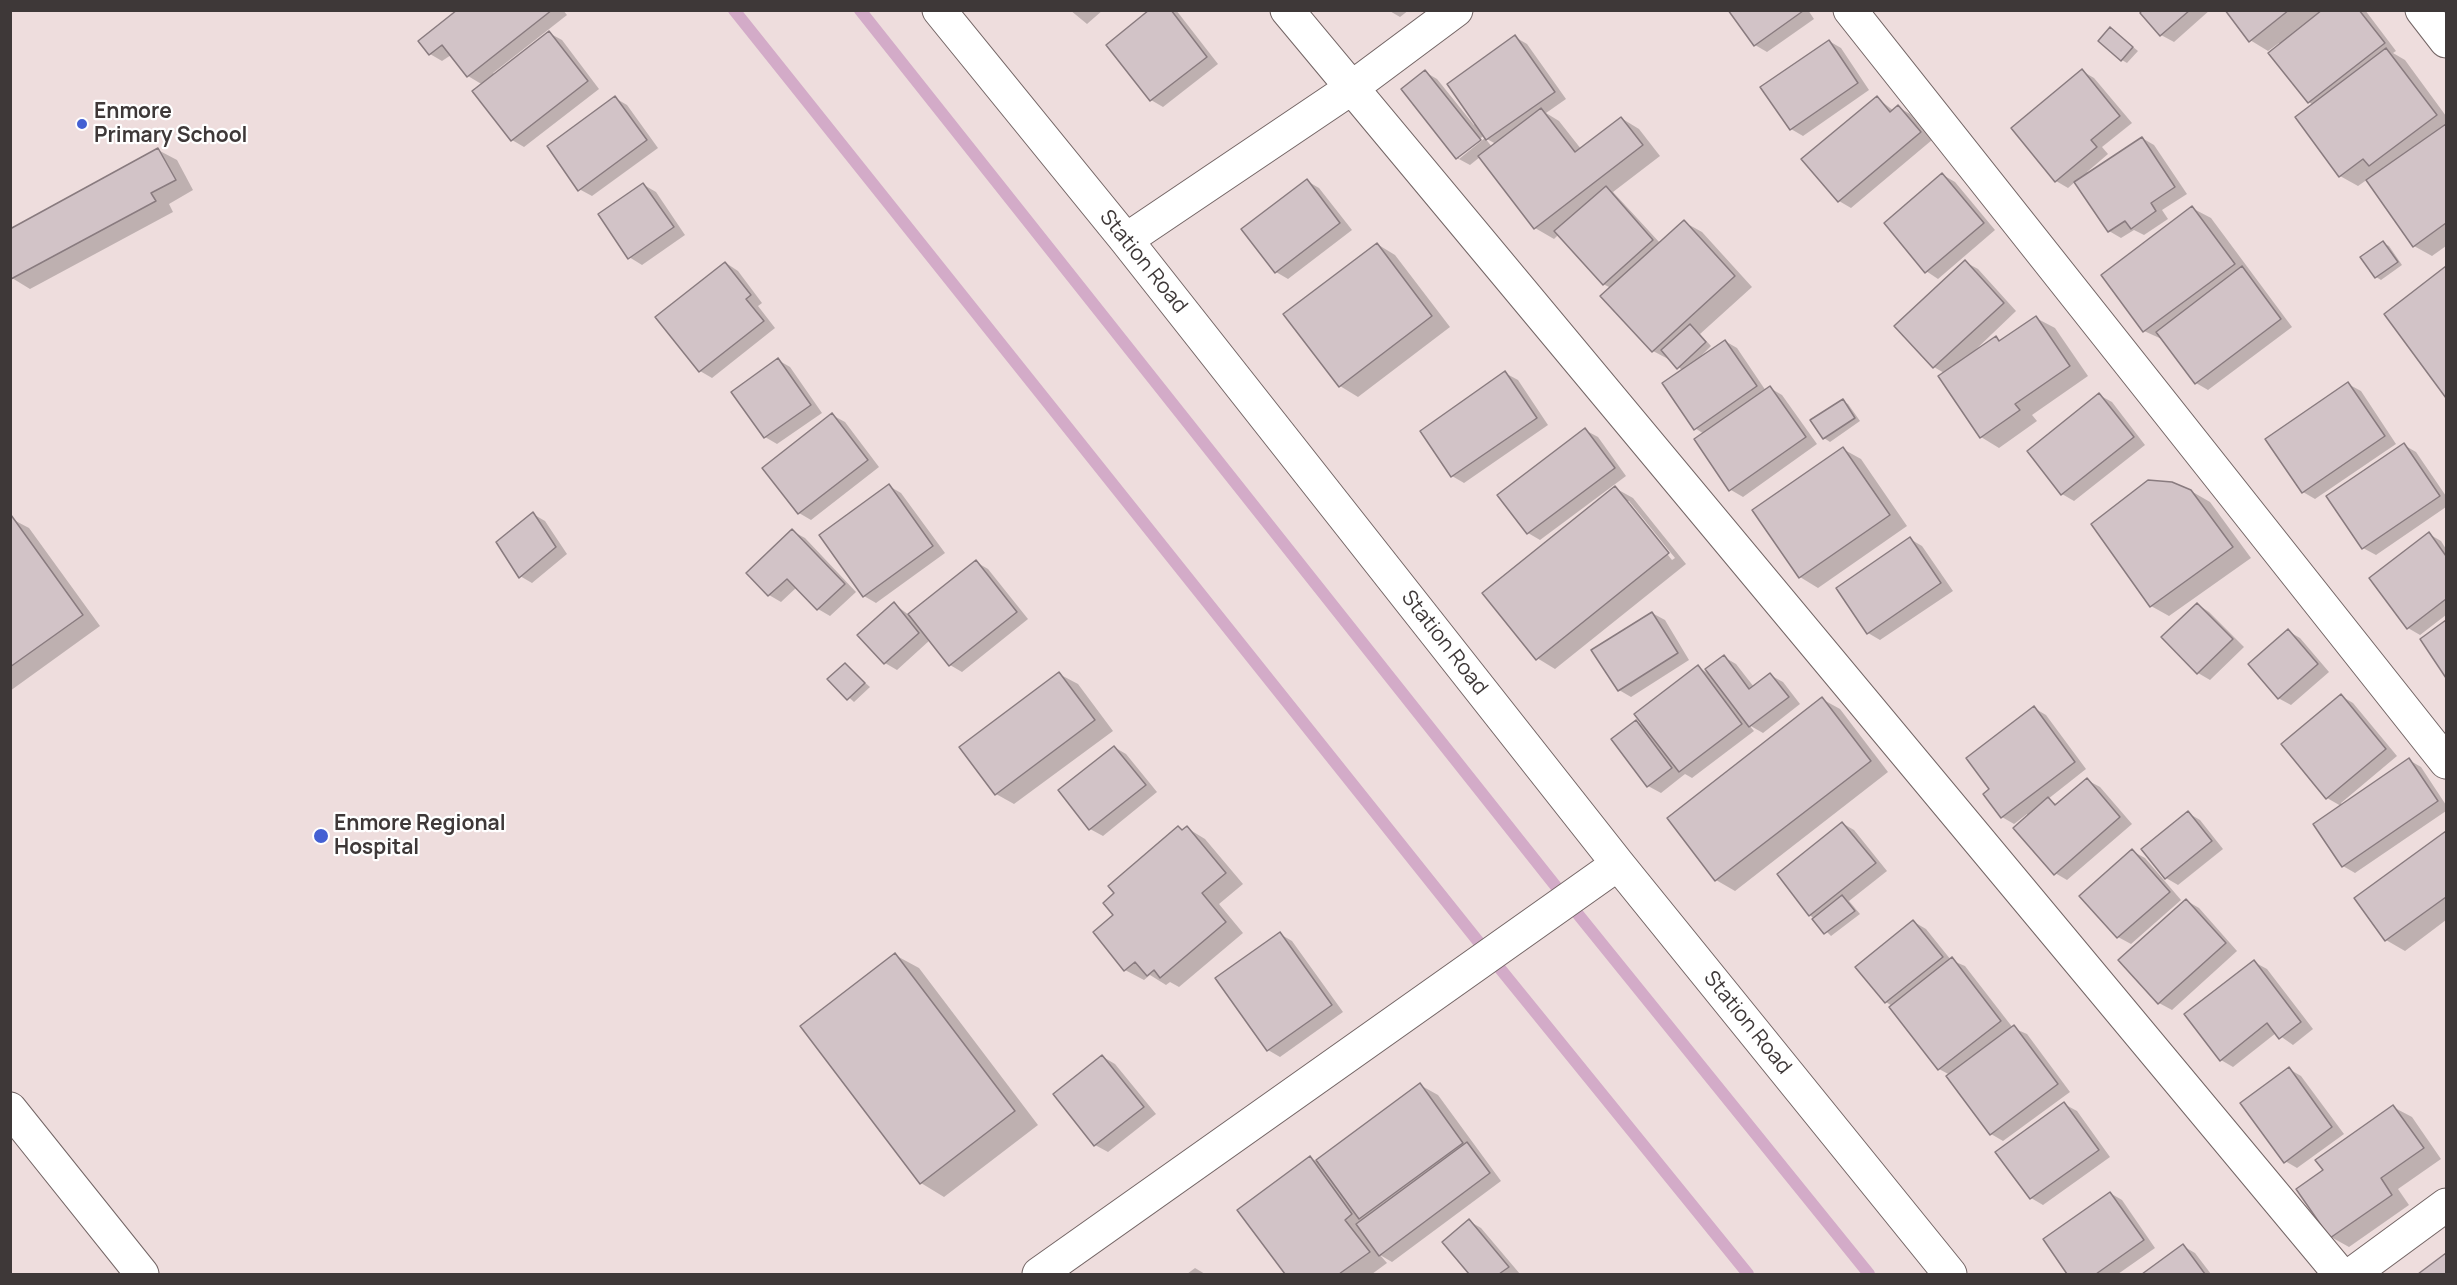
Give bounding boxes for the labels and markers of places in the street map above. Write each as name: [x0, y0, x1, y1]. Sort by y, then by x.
place label: Enmore Primary School: [94, 99, 248, 149]
marker: Enmore Primary School: [75, 117, 89, 131]
place label: Enmore Regional Hospital: [334, 811, 506, 861]
marker: Enmore Regional Hospital: [312, 827, 330, 845]

